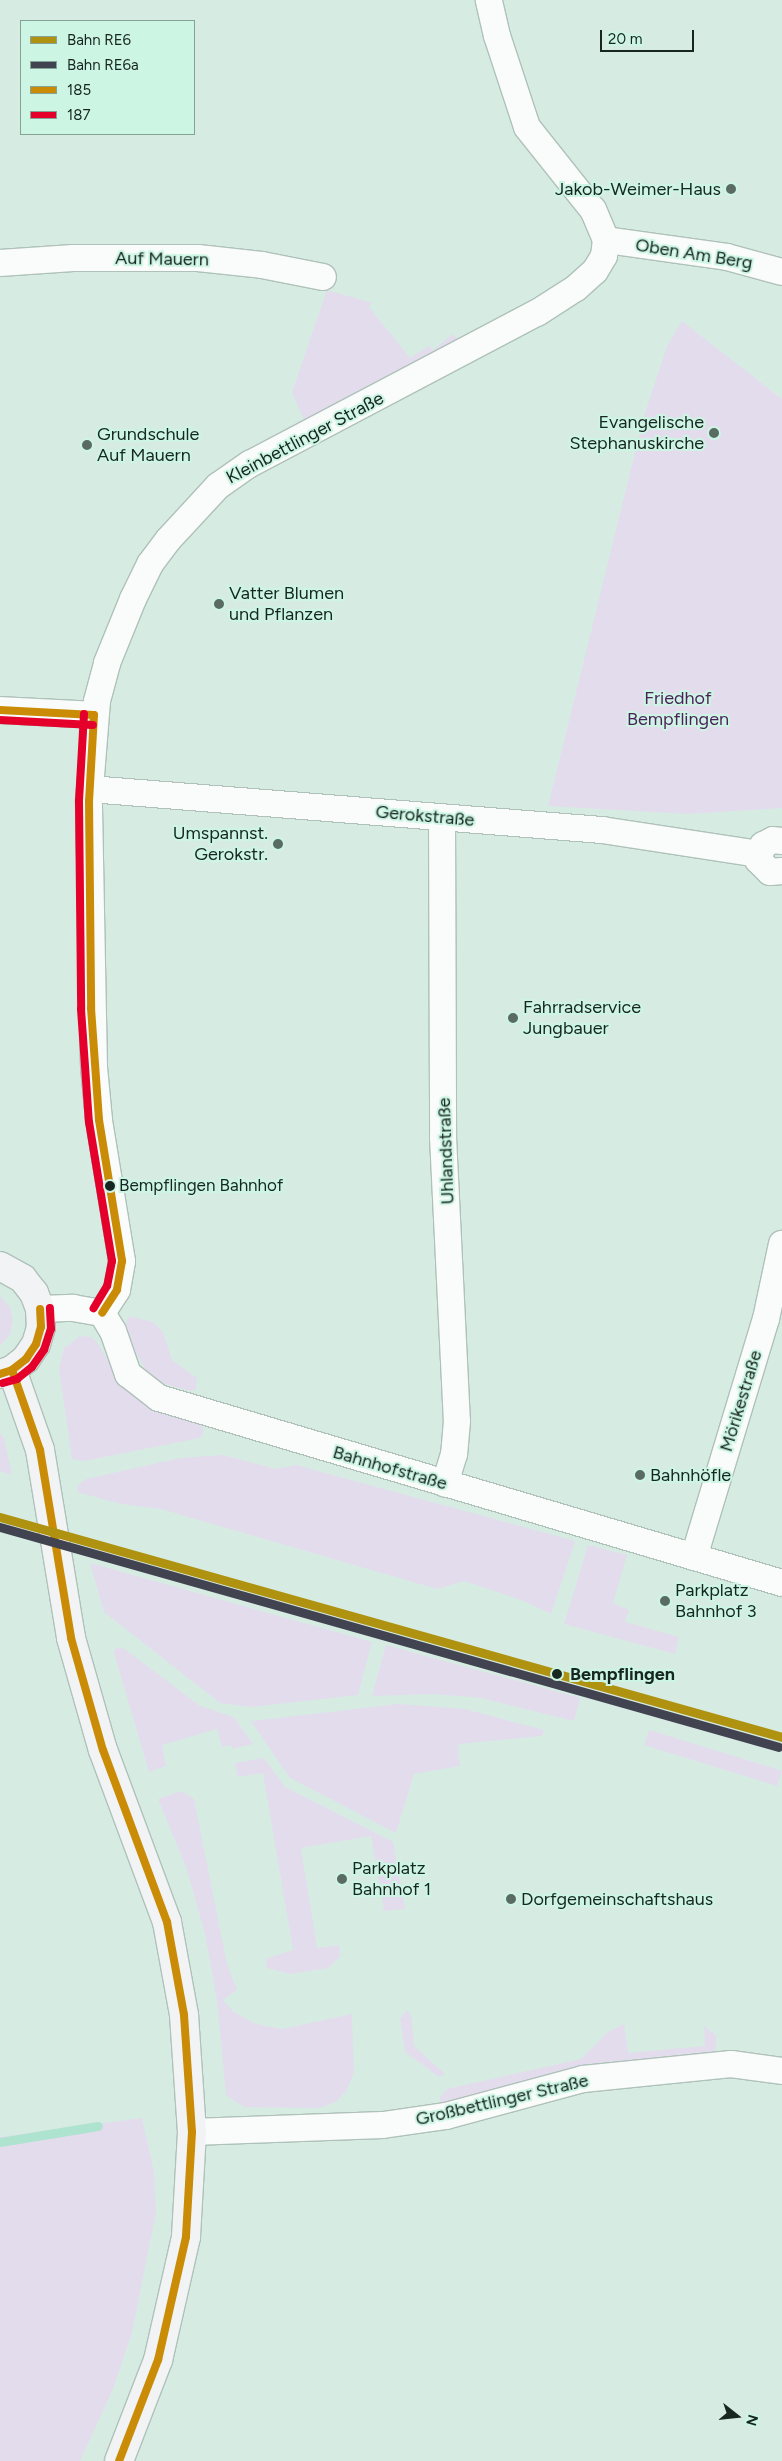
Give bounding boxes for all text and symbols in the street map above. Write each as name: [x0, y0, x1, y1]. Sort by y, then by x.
legend: [20, 20, 195, 135]
scale bar: [602, 20, 696, 52]
text: 20 m: [608, 30, 642, 48]
text: Bahn RE6: [67, 31, 131, 49]
text: Bahn RE6a: [67, 56, 139, 74]
text: 185: [67, 81, 91, 99]
text: 187: [67, 106, 90, 124]
place label: Jakob-Weimer-Haus: [555, 178, 721, 200]
marker: Jakob-Weimer-Haus: [725, 183, 737, 195]
street label: Oben Am Berg: [634, 234, 754, 274]
street label: Auf Mauern: [115, 247, 209, 271]
street label: Kleinbettlinger Straße: [223, 387, 387, 489]
place label: Evangelische Stephanuskirche: [569, 412, 704, 454]
place label: Grundschule Auf Mauern: [97, 424, 199, 466]
marker: Evangelische Stephanuskirche: [708, 427, 720, 439]
marker: Grundschule Auf Mauern: [81, 439, 93, 451]
place label: Vatter Blumen und Pflanzen: [229, 583, 344, 626]
marker: Vatter Blumen und Pflanzen: [213, 598, 225, 610]
park label: Friedhof Bempflingen: [627, 688, 729, 731]
street label: Gerokstraße: [375, 801, 475, 831]
place label: Umspannst. Gerokstr.: [173, 823, 268, 866]
marker: Umspannst. Gerokstr.: [272, 838, 284, 850]
place label: Fahrradservice Jungbauer: [523, 997, 641, 1040]
marker: Fahrradservice Jungbauer: [507, 1012, 519, 1024]
street label: Uhlandstraße: [433, 1097, 459, 1205]
place label: Bempflingen Bahnhof: [119, 1176, 283, 1196]
marker: Bempflingen Bahnhof: [105, 1181, 115, 1191]
street label: Mörikestraße: [715, 1348, 767, 1454]
street label: Bahnhofstraße: [330, 1441, 450, 1495]
place label: Bahnhöfle: [650, 1464, 731, 1486]
marker: Bahnhöfle: [634, 1469, 646, 1481]
place label: Parkplatz Bahnhof 3: [675, 1580, 757, 1622]
marker: Parkplatz Bahnhof 3: [659, 1595, 671, 1607]
place label: Bempflingen: [570, 1663, 675, 1685]
marker: Bempflingen: [548, 1665, 566, 1683]
place label: Parkplatz Bahnhof 1: [352, 1858, 431, 1900]
marker: Parkplatz Bahnhof 1: [336, 1873, 348, 1885]
place label: Dorfgemeinschaftshaus: [521, 1888, 713, 1910]
marker: Dorfgemeinschaftshaus: [505, 1893, 517, 1905]
street label: Großbettlinger Straße: [414, 2070, 590, 2130]
north arrow: [712, 2391, 762, 2441]
text: N: [742, 2413, 762, 2428]

